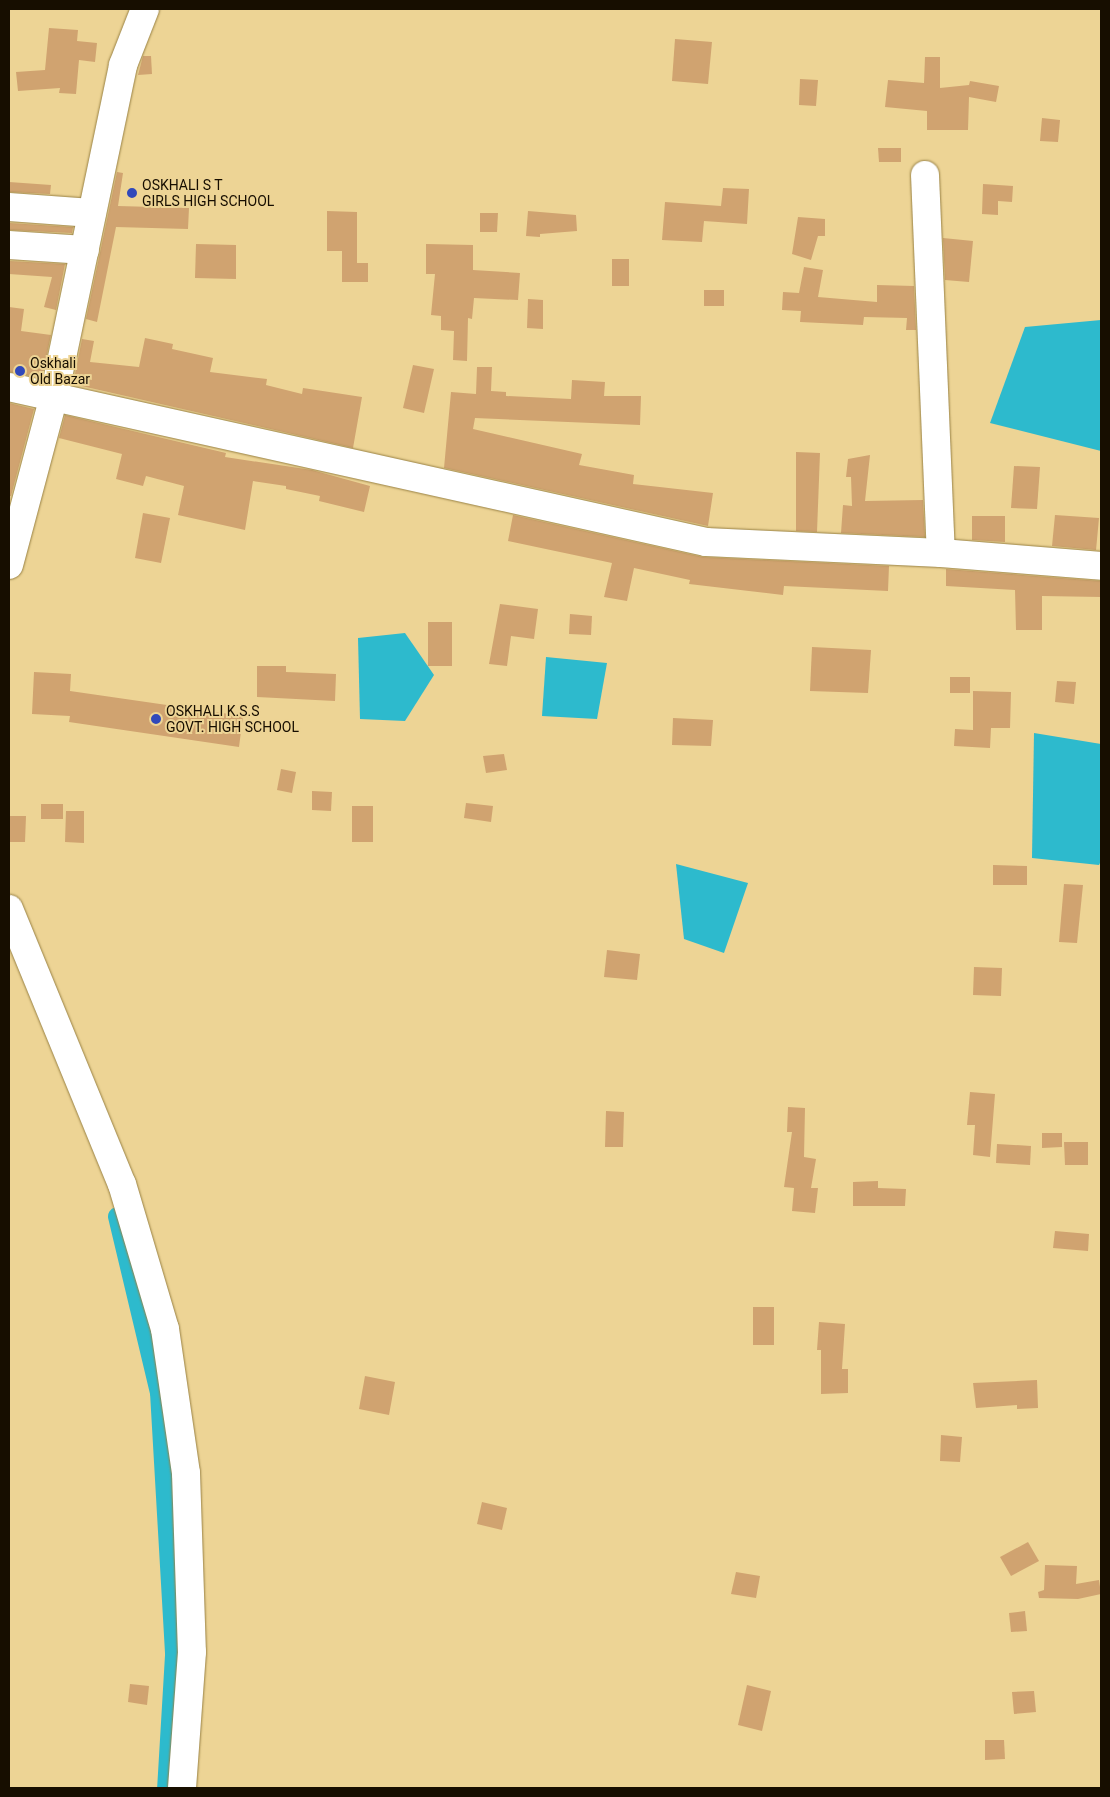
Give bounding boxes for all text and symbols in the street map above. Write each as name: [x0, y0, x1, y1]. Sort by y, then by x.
place label: OSKHALI S T GIRLS HIGH SCHOOL: [142, 177, 274, 210]
marker: OSKHALI S T GIRLS HIGH SCHOOL: [126, 187, 138, 199]
place label: Oskhali Old Bazar: [30, 355, 90, 388]
marker: Oskhali Old Bazar: [14, 365, 26, 377]
place label: OSKHALI K.S.S GOVT. HIGH SCHOOL: [166, 703, 299, 736]
marker: OSKHALI K.S.S GOVT. HIGH SCHOOL: [150, 713, 162, 725]

